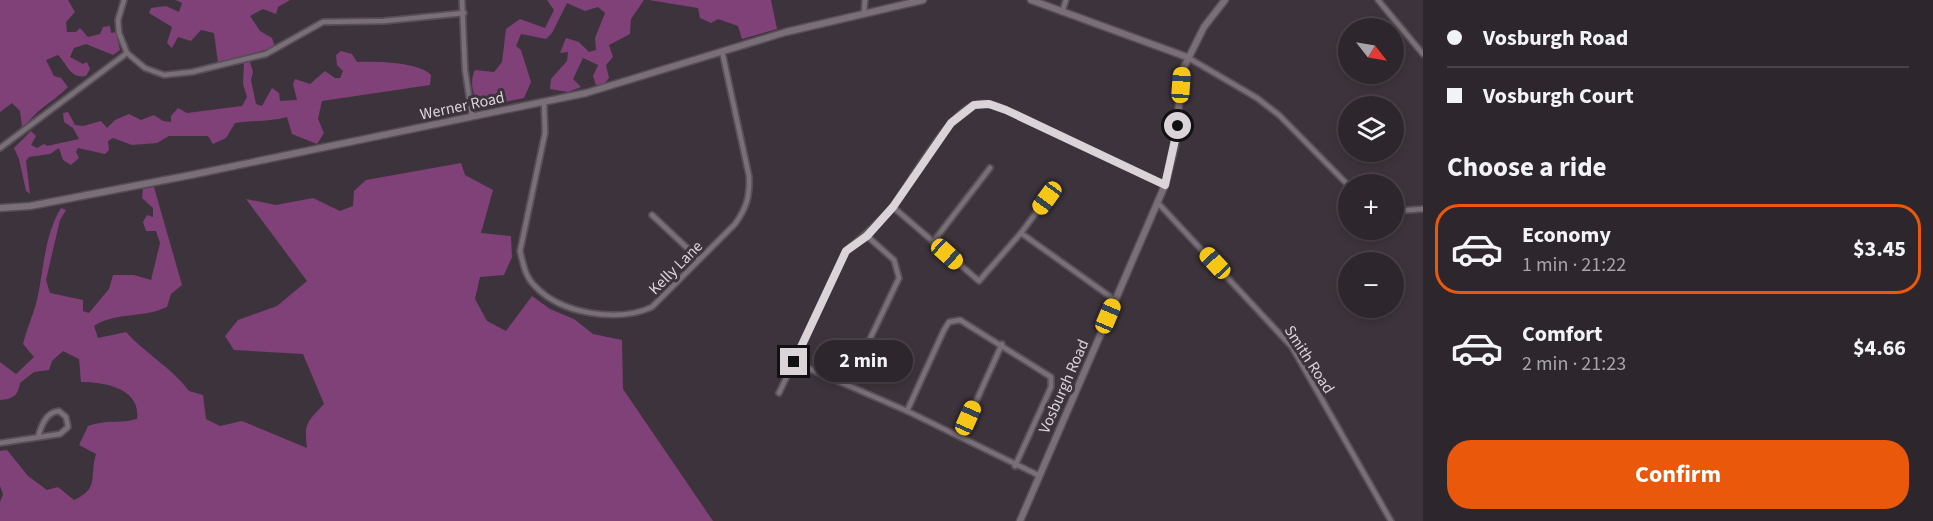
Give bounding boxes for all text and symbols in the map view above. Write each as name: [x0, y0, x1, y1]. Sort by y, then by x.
north arrow: [1338, 18, 1404, 84]
map controls: [1338, 18, 1404, 318]
text: Vosburgh Road: [1483, 22, 1628, 54]
car: [1171, 66, 1191, 104]
text: Vosburgh Court: [1483, 80, 1634, 112]
street label: Werner Road: [418, 86, 506, 126]
button: layers: [1338, 96, 1404, 162]
route start: [1164, 112, 1191, 139]
text: Choose a ride: [1447, 148, 1607, 187]
button: +: [1338, 174, 1404, 240]
car: [1029, 178, 1065, 218]
text: Economy: [1522, 219, 1611, 251]
icon: car: [1450, 222, 1504, 276]
text: $3.45: [1853, 233, 1906, 265]
car: [928, 235, 966, 273]
street label: Kelly Lane: [644, 236, 708, 300]
car: [1196, 244, 1234, 282]
text: 1 min · 21:22: [1522, 251, 1626, 279]
button: −: [1338, 252, 1404, 318]
car: [1093, 296, 1123, 336]
text: Comfort: [1522, 318, 1603, 350]
street label: Smith Road: [1279, 321, 1339, 398]
icon: car: [1450, 321, 1504, 375]
text: $4.66: [1853, 332, 1906, 364]
street label: Vosburgh Road: [1033, 336, 1094, 437]
callout: 2 min: [815, 341, 914, 383]
text: 2 min: [839, 347, 888, 375]
route end: [780, 348, 807, 375]
text: 2 min · 21:23: [1522, 350, 1626, 378]
car: [952, 398, 984, 438]
button: Confirm: [1447, 440, 1909, 509]

